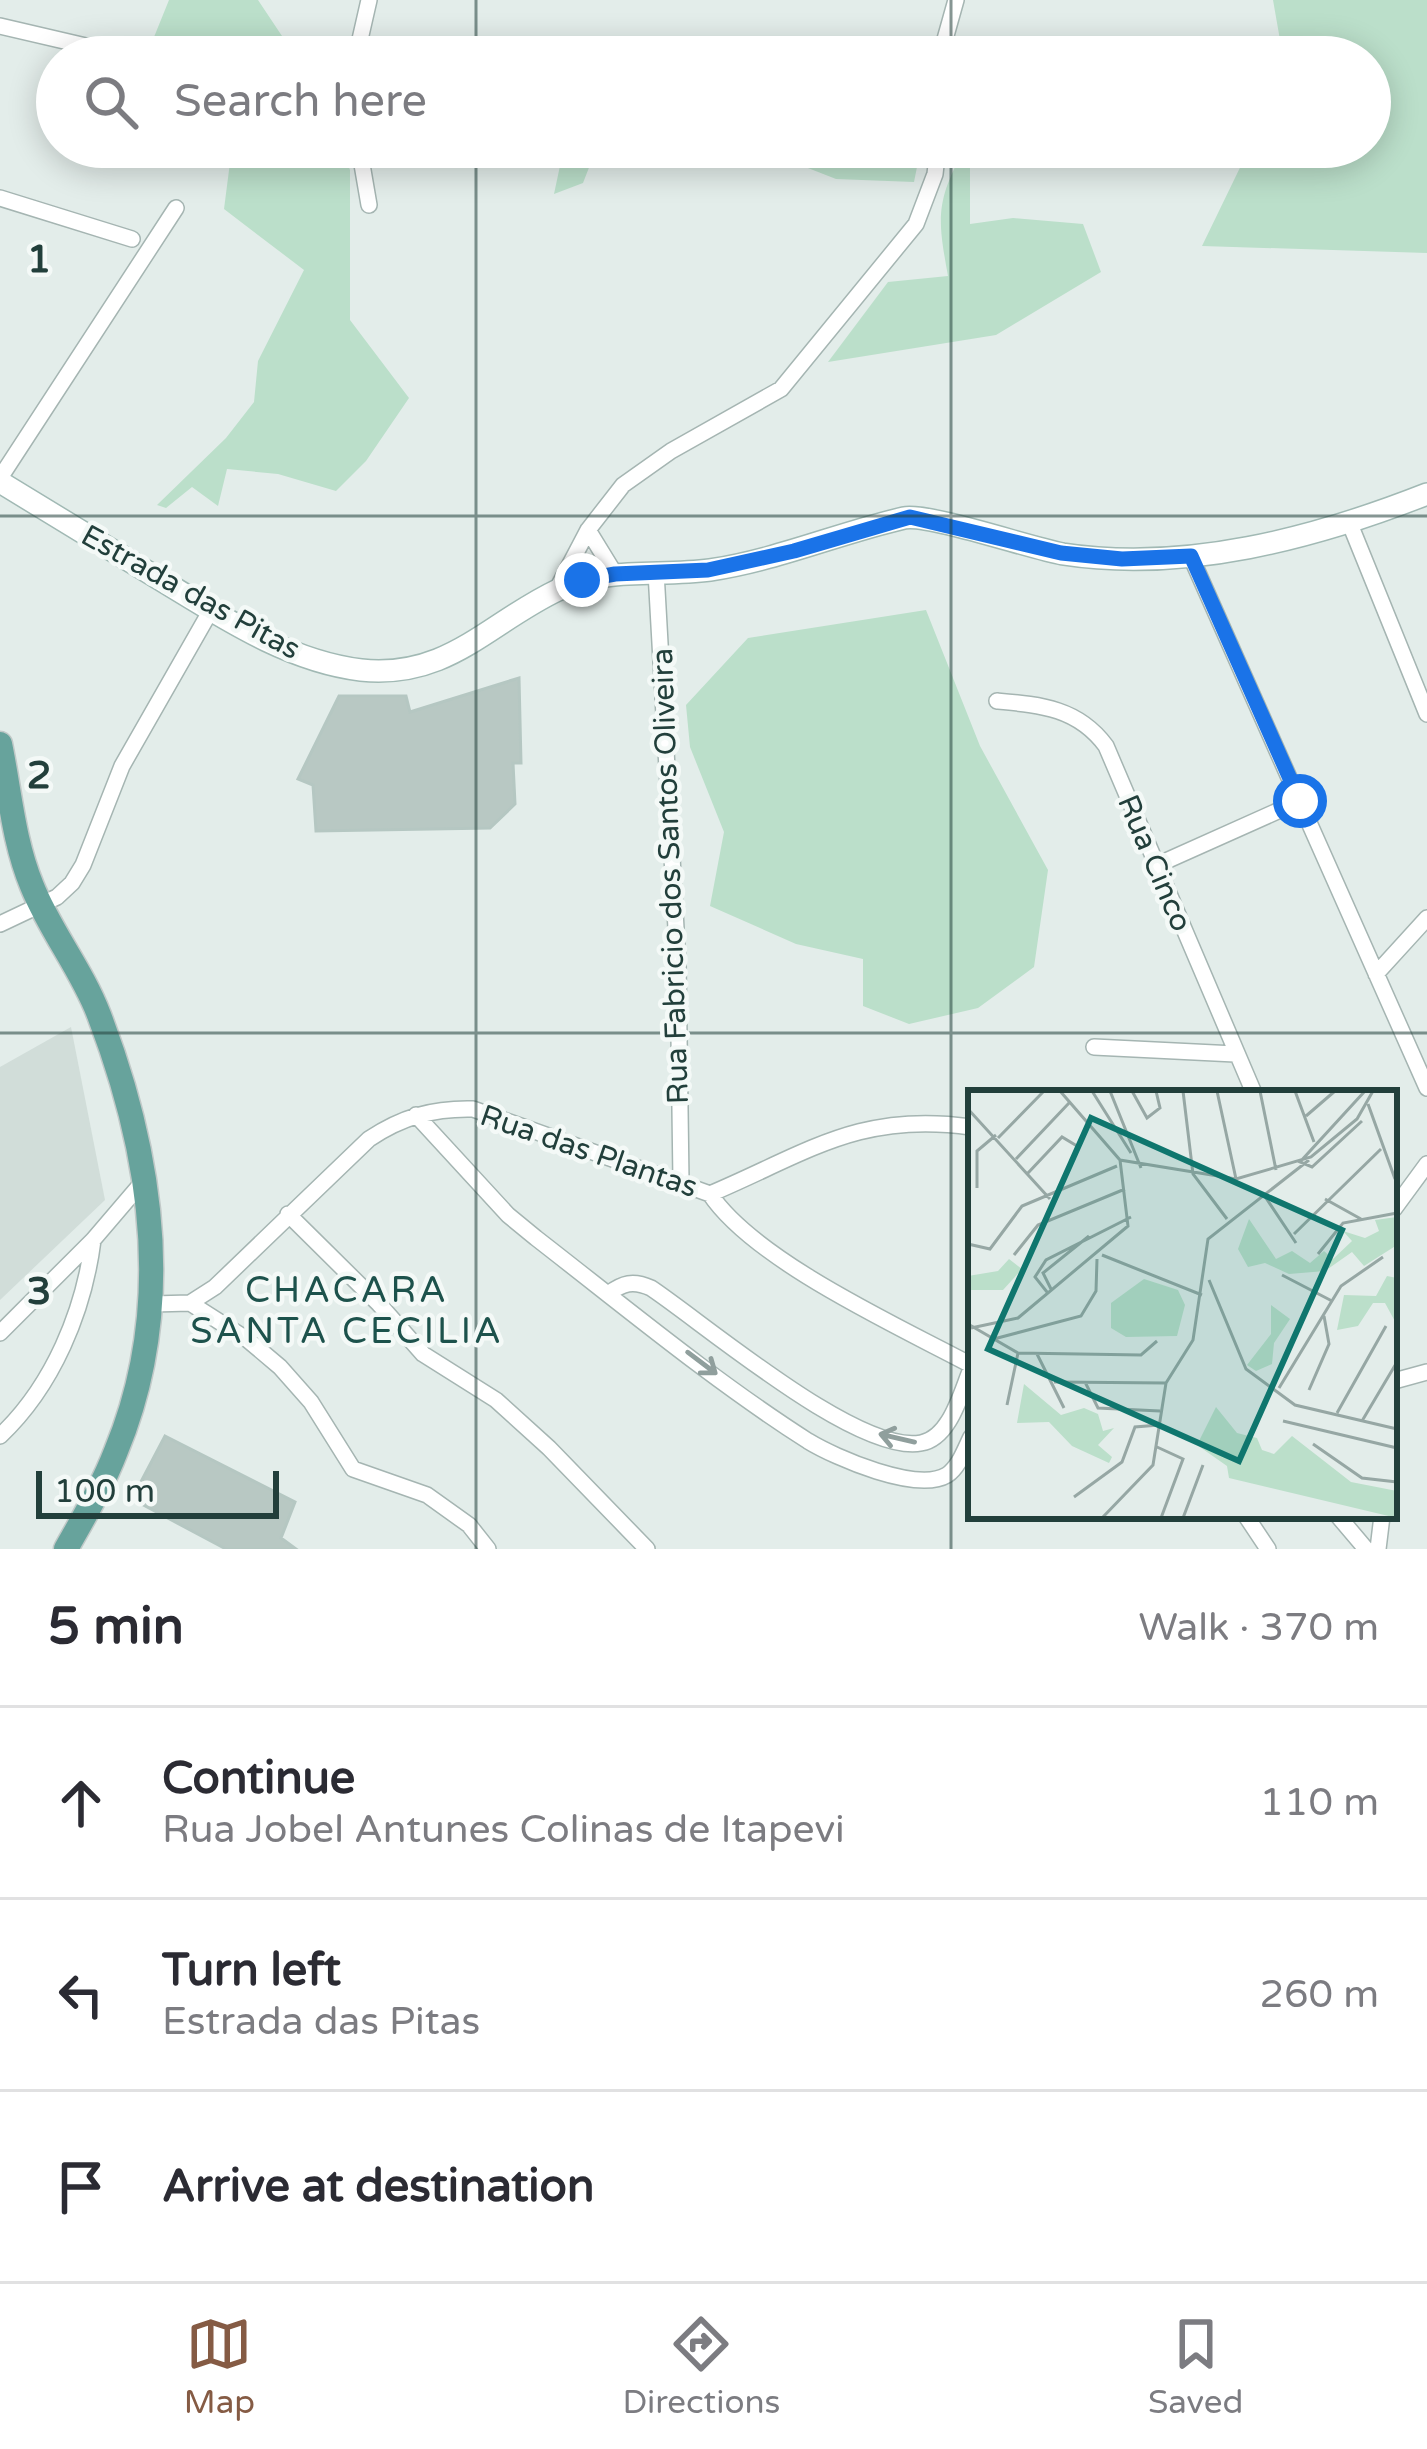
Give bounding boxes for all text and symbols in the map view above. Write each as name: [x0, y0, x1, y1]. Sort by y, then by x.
search box: [36, 36, 1391, 168]
icon: search: [78, 69, 144, 135]
text: Search here: [174, 75, 427, 129]
text: 1: [27, 236, 51, 283]
street label: Estrada das Pitas: [75, 517, 307, 668]
route end: [555, 553, 609, 607]
street label: Rua Fabricio dos Santos Oliveira: [644, 647, 697, 1105]
text: 2: [27, 752, 51, 799]
route start: [1273, 774, 1327, 828]
street label: Rua Cinco: [1109, 789, 1200, 937]
inset map: [968, 1090, 1397, 1519]
street label: Rua das Plantas: [475, 1097, 702, 1206]
text: 3: [27, 1268, 51, 1315]
district label: CHACARA SANTA CECILIA: [190, 1269, 504, 1353]
one-way arrow: [685, 1350, 718, 1376]
one-way arrow: [879, 1426, 917, 1449]
scale bar: [36, 1465, 279, 1518]
text: 100 m: [54, 1472, 155, 1511]
text: 5 min: [48, 1596, 184, 1658]
text: Walk · 370 m: [1138, 1604, 1379, 1651]
text: Continue: [162, 1752, 355, 1806]
icon: ahead: [48, 1770, 114, 1836]
text: 110 m: [1260, 1779, 1379, 1826]
text: Rua Jobel Antunes Colinas de Itapevi: [162, 1806, 845, 1853]
text: Turn left: [162, 1944, 341, 1998]
icon: left: [48, 1962, 114, 2028]
text: 260 m: [1260, 1971, 1379, 2018]
text: Estrada das Pitas: [162, 1998, 480, 2045]
icon: arrive: [48, 2154, 114, 2220]
text: Arrive at destination: [162, 2160, 594, 2214]
tab: Map: [184, 2311, 255, 2422]
tab: Directions: [623, 2311, 780, 2422]
tab: Saved: [1148, 2311, 1243, 2422]

